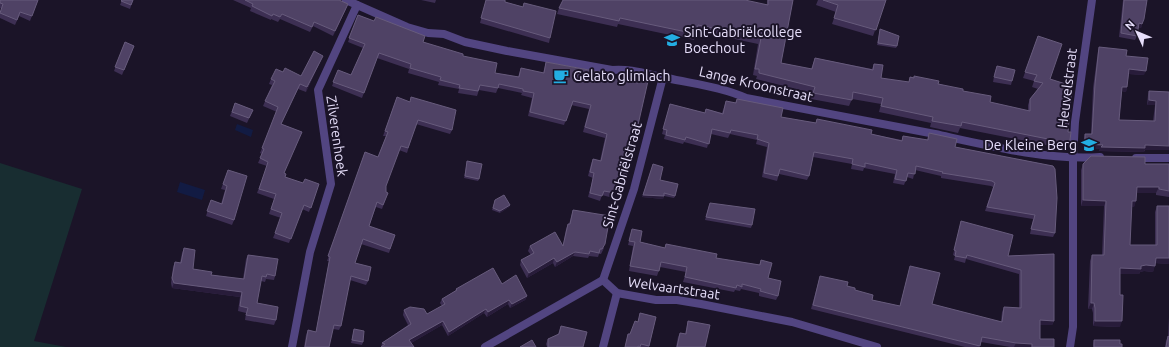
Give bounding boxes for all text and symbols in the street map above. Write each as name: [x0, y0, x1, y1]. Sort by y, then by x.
north arrow: [1117, 12, 1157, 52]
text: N: [1123, 18, 1137, 32]
place label: Sint-Gabriëlcollege Boechout: [684, 24, 802, 56]
school or university icon: Sint-Gabriëlcollege Boechout: [663, 31, 681, 49]
street label: Heuvelstraat: [1054, 47, 1080, 129]
street label: Lange Kroonstraat: [698, 63, 815, 105]
cafe icon: Gelato glimlach: [552, 67, 570, 85]
place label: Gelato glimlach: [573, 68, 670, 84]
street label: Zilverenhoek: [323, 94, 351, 178]
street label: Sint-Gabriëlstraat: [599, 120, 645, 230]
school or university icon: De Kleine Berg: [1080, 136, 1098, 154]
place label: De Kleine Berg: [984, 137, 1077, 153]
street label: Welvaartstraat: [627, 274, 722, 302]

